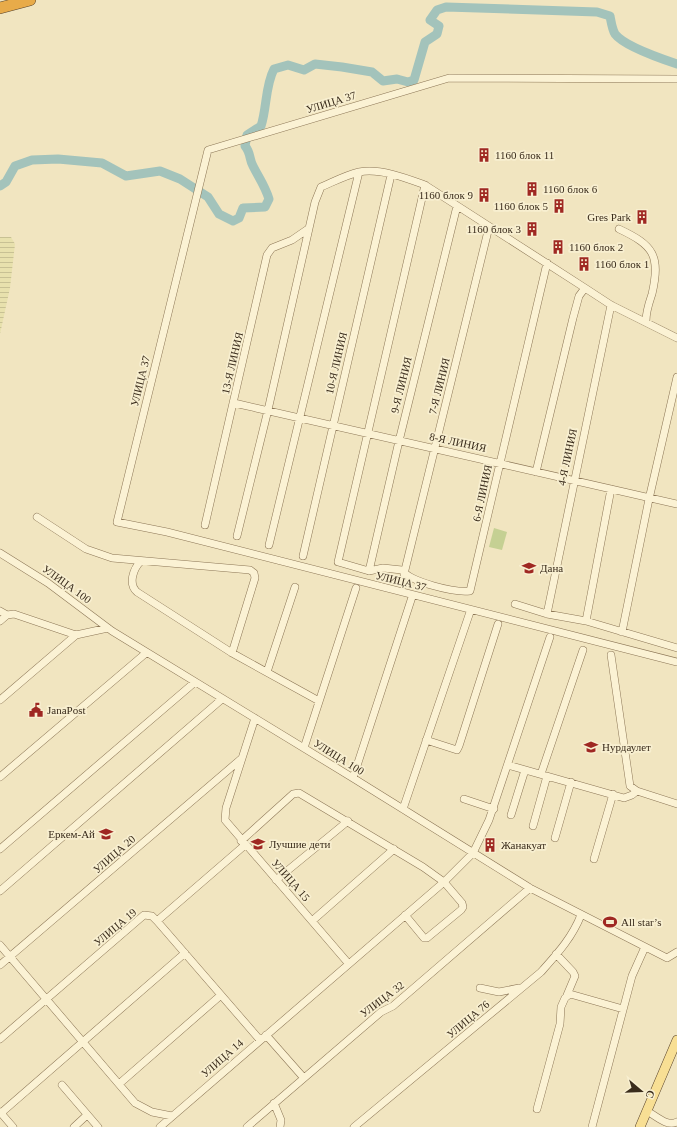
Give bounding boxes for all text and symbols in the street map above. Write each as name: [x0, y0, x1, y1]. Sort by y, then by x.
street label: УЛИЦА 37: [305, 89, 358, 115]
building icon: 1160 блок 11: [476, 147, 492, 163]
place label: 1160 блок 11: [495, 149, 554, 161]
building icon: 1160 блок 6: [524, 181, 540, 197]
place label: 1160 блок 6: [543, 183, 598, 195]
building icon: 1160 блок 9: [476, 187, 492, 203]
place label: 1160 блок 9: [419, 189, 473, 201]
building icon: 1160 блок 5: [551, 198, 567, 214]
place label: 1160 блок 5: [494, 200, 548, 212]
building icon: Gres Park: [634, 209, 650, 225]
place label: Gres Park: [587, 211, 631, 223]
building icon: 1160 блок 3: [524, 221, 540, 237]
place label: 1160 блок 3: [467, 223, 521, 235]
building icon: 1160 блок 2: [550, 239, 566, 255]
place label: 1160 блок 2: [569, 241, 623, 253]
building icon: 1160 блок 1: [576, 256, 592, 272]
place label: 1160 блок 1: [595, 258, 649, 270]
street label: 13-Я ЛИНИЯ: [219, 330, 245, 395]
street label: 10-Я ЛИНИЯ: [323, 330, 349, 395]
street label: УЛИЦА 37: [128, 354, 152, 407]
street label: 9-Я ЛИНИЯ: [388, 355, 414, 415]
street label: 7-Я ЛИНИЯ: [426, 356, 452, 416]
street label: 4-Я ЛИНИЯ: [555, 427, 579, 487]
street label: 8-Я ЛИНИЯ: [428, 430, 488, 454]
street label: 6-Я ЛИНИЯ: [470, 463, 494, 523]
school or university icon: Дана: [521, 560, 537, 576]
street label: УЛИЦА 100: [40, 562, 94, 606]
place label: Дана: [540, 562, 563, 574]
street label: УЛИЦА 37: [375, 569, 428, 593]
public building icon: JanaPost: [28, 702, 44, 718]
place label: JanaPost: [47, 704, 86, 716]
street label: УЛИЦА 100: [312, 737, 367, 777]
school or university icon: Нурдаулет: [583, 739, 599, 755]
place label: Нурдаулет: [602, 741, 651, 753]
school or university icon: Еркем-Ай: [98, 826, 114, 842]
place label: Еркем-Ай: [48, 828, 95, 840]
street label: УЛИЦА 20: [91, 832, 138, 875]
school or university icon: Лучшие дети: [250, 836, 266, 852]
building icon: Жанакуат: [482, 837, 498, 853]
place label: Лучшие дети: [269, 838, 330, 850]
place label: Жанакуат: [501, 839, 546, 851]
street label: УЛИЦА 15: [270, 857, 313, 904]
street label: УЛИЦА 19: [91, 906, 139, 948]
sports icon: All star’s: [602, 914, 618, 930]
place label: All star’s: [621, 916, 661, 928]
street label: УЛИЦА 32: [358, 979, 406, 1019]
street label: УЛИЦА 76: [444, 998, 492, 1040]
street label: УЛИЦА 14: [199, 1036, 246, 1079]
north arrow: [621, 1071, 661, 1111]
text: С: [643, 1089, 657, 1100]

